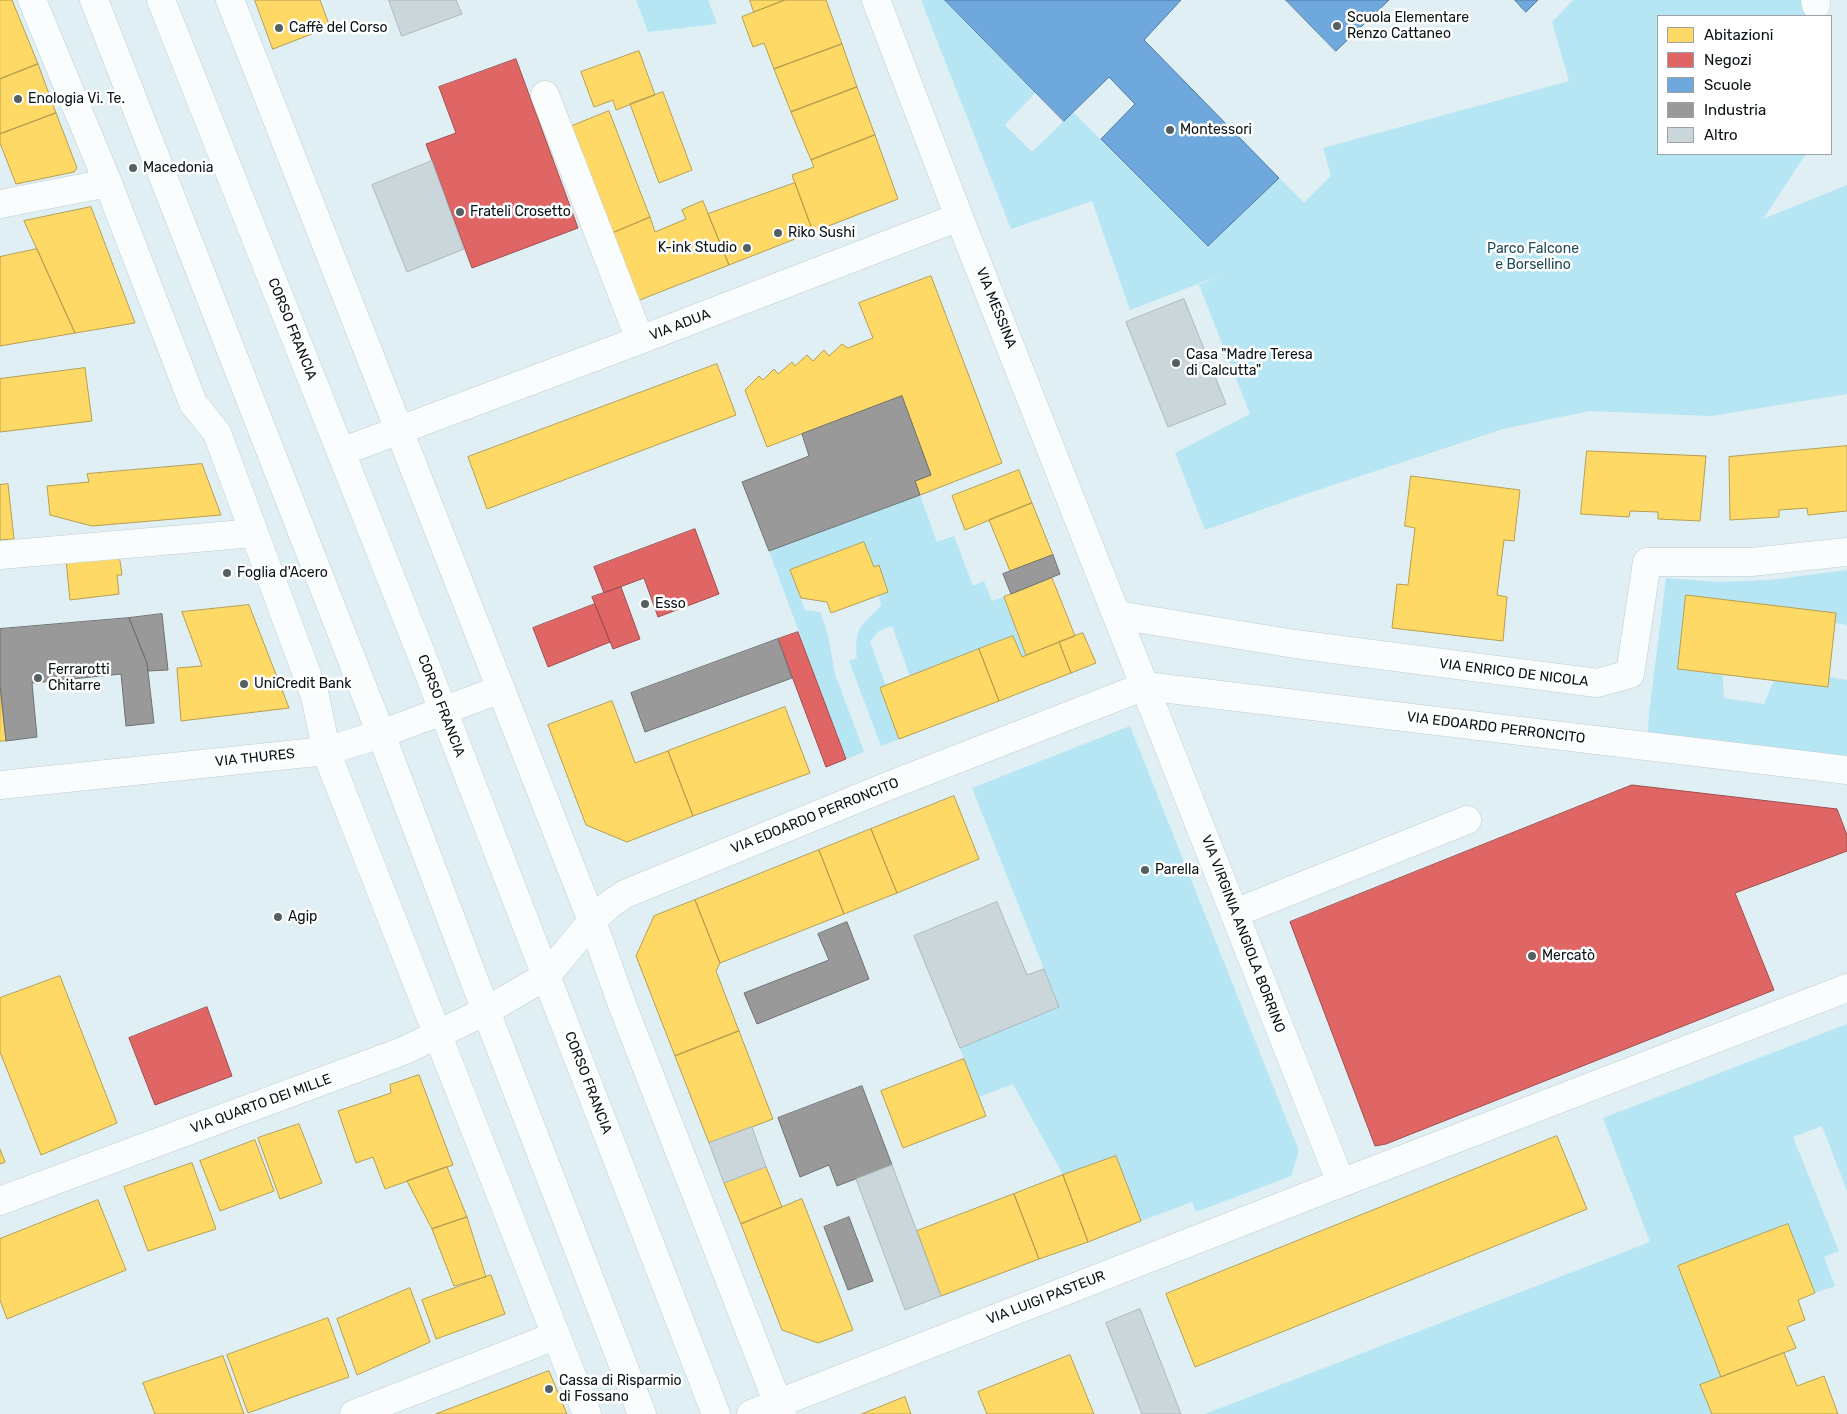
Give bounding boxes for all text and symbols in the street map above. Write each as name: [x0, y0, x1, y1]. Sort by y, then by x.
place label: Scuola Elementare Renzo Cattaneo: [1347, 10, 1469, 42]
legend: [1657, 15, 1832, 155]
place label: Caffè del Corso: [289, 20, 388, 36]
marker: Scuola Elementare Renzo Cattaneo: [1331, 20, 1343, 32]
marker: Caffè del Corso: [273, 22, 285, 34]
text: Abitazioni: [1704, 26, 1773, 44]
text: Negozi: [1704, 51, 1752, 69]
text: Scuole: [1704, 76, 1751, 94]
place label: Enologia Vi. Te.: [28, 91, 125, 107]
marker: Enologia Vi. Te.: [12, 93, 24, 105]
text: Industria: [1704, 101, 1766, 119]
place label: Montessori: [1180, 122, 1252, 138]
marker: Montessori: [1164, 124, 1176, 136]
text: Altro: [1704, 126, 1738, 144]
place label: Macedonia: [143, 160, 213, 176]
marker: Macedonia: [127, 162, 139, 174]
place label: Frateli Crosetto: [470, 204, 571, 220]
marker: Frateli Crosetto: [454, 206, 466, 218]
place label: Riko Sushi: [788, 225, 855, 241]
marker: Riko Sushi: [772, 227, 784, 239]
place label: K-ink Studio: [658, 240, 737, 256]
park label: Parco Falcone e Borsellino: [1487, 241, 1579, 274]
marker: K-ink Studio: [741, 242, 753, 254]
street label: VIA MESSINA: [972, 265, 1020, 351]
street label: CORSO FRANCIA: [264, 276, 320, 382]
street label: VIA ADUA: [647, 306, 713, 344]
place label: Casa "Madre Teresa di Calcutta": [1186, 347, 1313, 380]
marker: Casa "Madre Teresa di Calcutta": [1170, 357, 1182, 369]
place label: Foglia d'Acero: [237, 565, 328, 581]
marker: Foglia d'Acero: [221, 567, 233, 579]
place label: Esso: [655, 596, 686, 612]
marker: Esso: [639, 598, 651, 610]
street label: CORSO FRANCIA: [414, 652, 468, 760]
street label: VIA ENRICO DE NICOLA: [1438, 655, 1590, 691]
place label: Ferrarotti Chitarre: [48, 662, 110, 694]
marker: Ferrarotti Chitarre: [32, 672, 44, 684]
place label: UniCredit Bank: [254, 676, 351, 692]
marker: UniCredit Bank: [238, 678, 250, 690]
street label: VIA EDOARDO PERRONCITO: [1406, 709, 1586, 747]
street label: VIA THURES: [214, 745, 296, 771]
street label: VIA EDOARDO PERRONCITO: [728, 775, 902, 857]
street label: VIA VIRGINIA ANGIOLA BORRINO: [1197, 833, 1289, 1035]
place label: Parella: [1155, 862, 1199, 878]
marker: Parella: [1139, 864, 1151, 876]
place label: Agip: [288, 909, 317, 925]
marker: Agip: [272, 911, 284, 923]
place label: Mercatò: [1542, 948, 1595, 964]
marker: Mercatò: [1526, 950, 1538, 962]
street label: CORSO FRANCIA: [561, 1029, 615, 1137]
street label: VIA QUARTO DEI MILLE: [188, 1071, 334, 1137]
street label: VIA LUIGI PASTEUR: [984, 1268, 1108, 1328]
place label: Cassa di Risparmio di Fossano: [559, 1373, 682, 1405]
marker: Cassa di Risparmio di Fossano: [543, 1383, 555, 1395]

